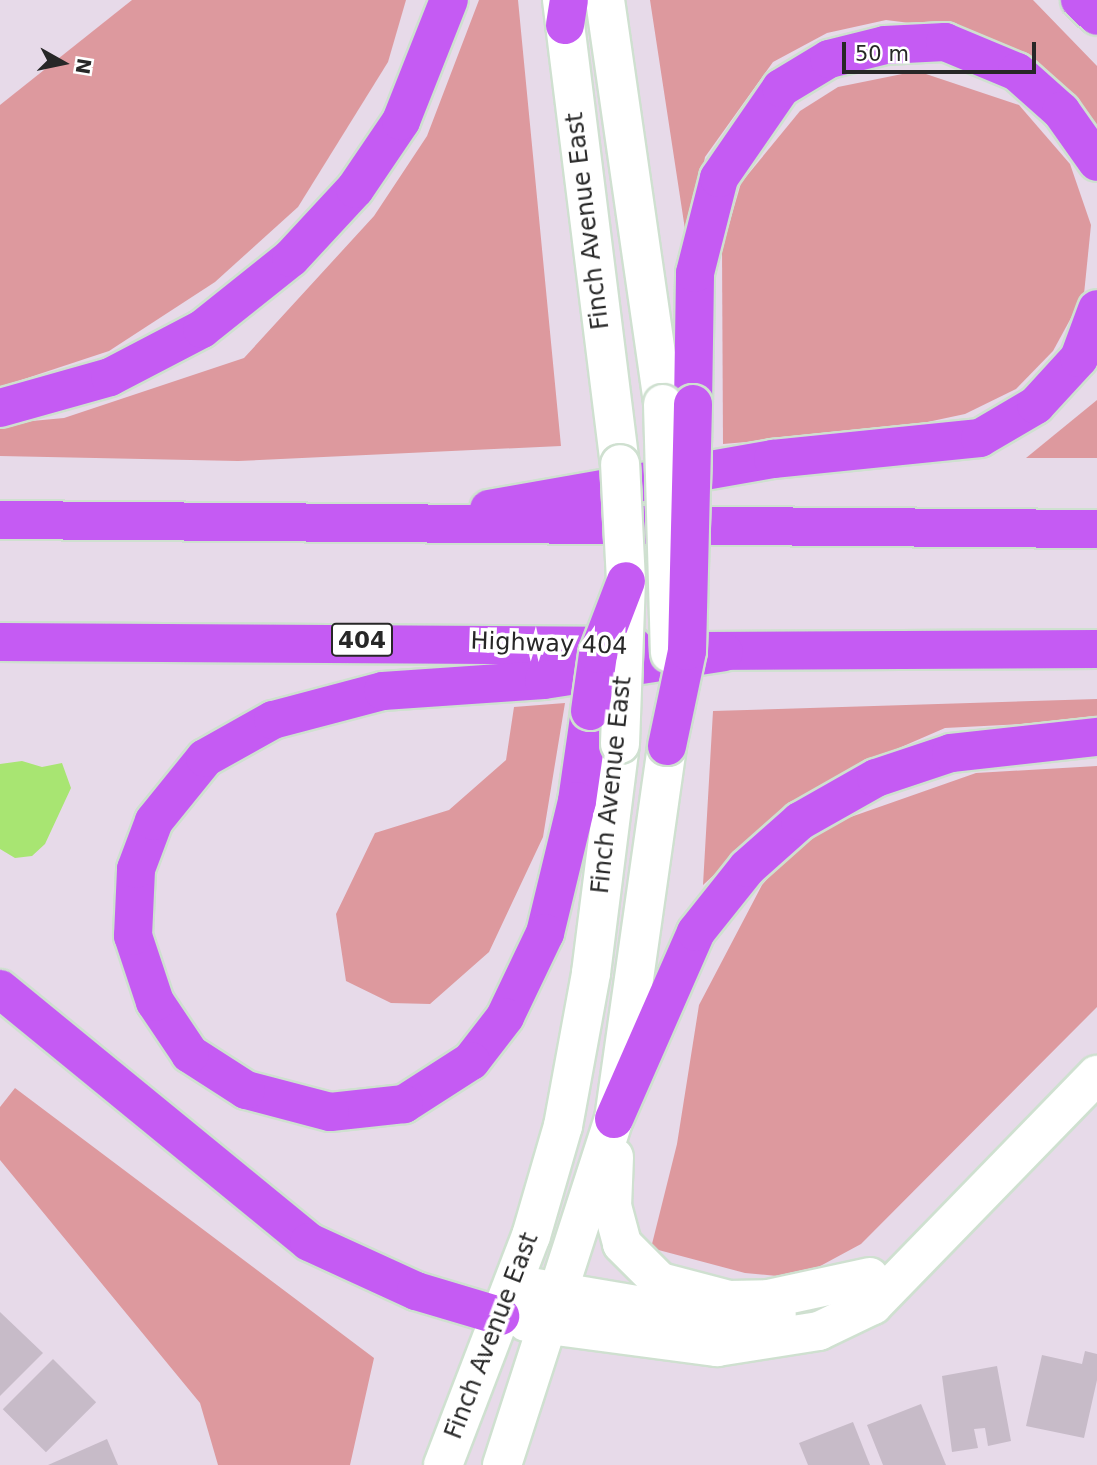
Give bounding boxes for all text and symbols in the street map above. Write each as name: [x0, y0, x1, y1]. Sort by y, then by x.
north arrow: [28, 28, 98, 98]
scale bar: [845, 28, 1039, 72]
text: 50 m: [855, 42, 909, 66]
text: N: [72, 57, 96, 76]
street label: Finch Avenue East: [560, 111, 616, 331]
road number: 404: [330, 620, 394, 660]
street label: Highway 404: [470, 627, 628, 661]
street label: Finch Avenue East: [586, 675, 638, 895]
street label: Finch Avenue East: [439, 1229, 545, 1443]

